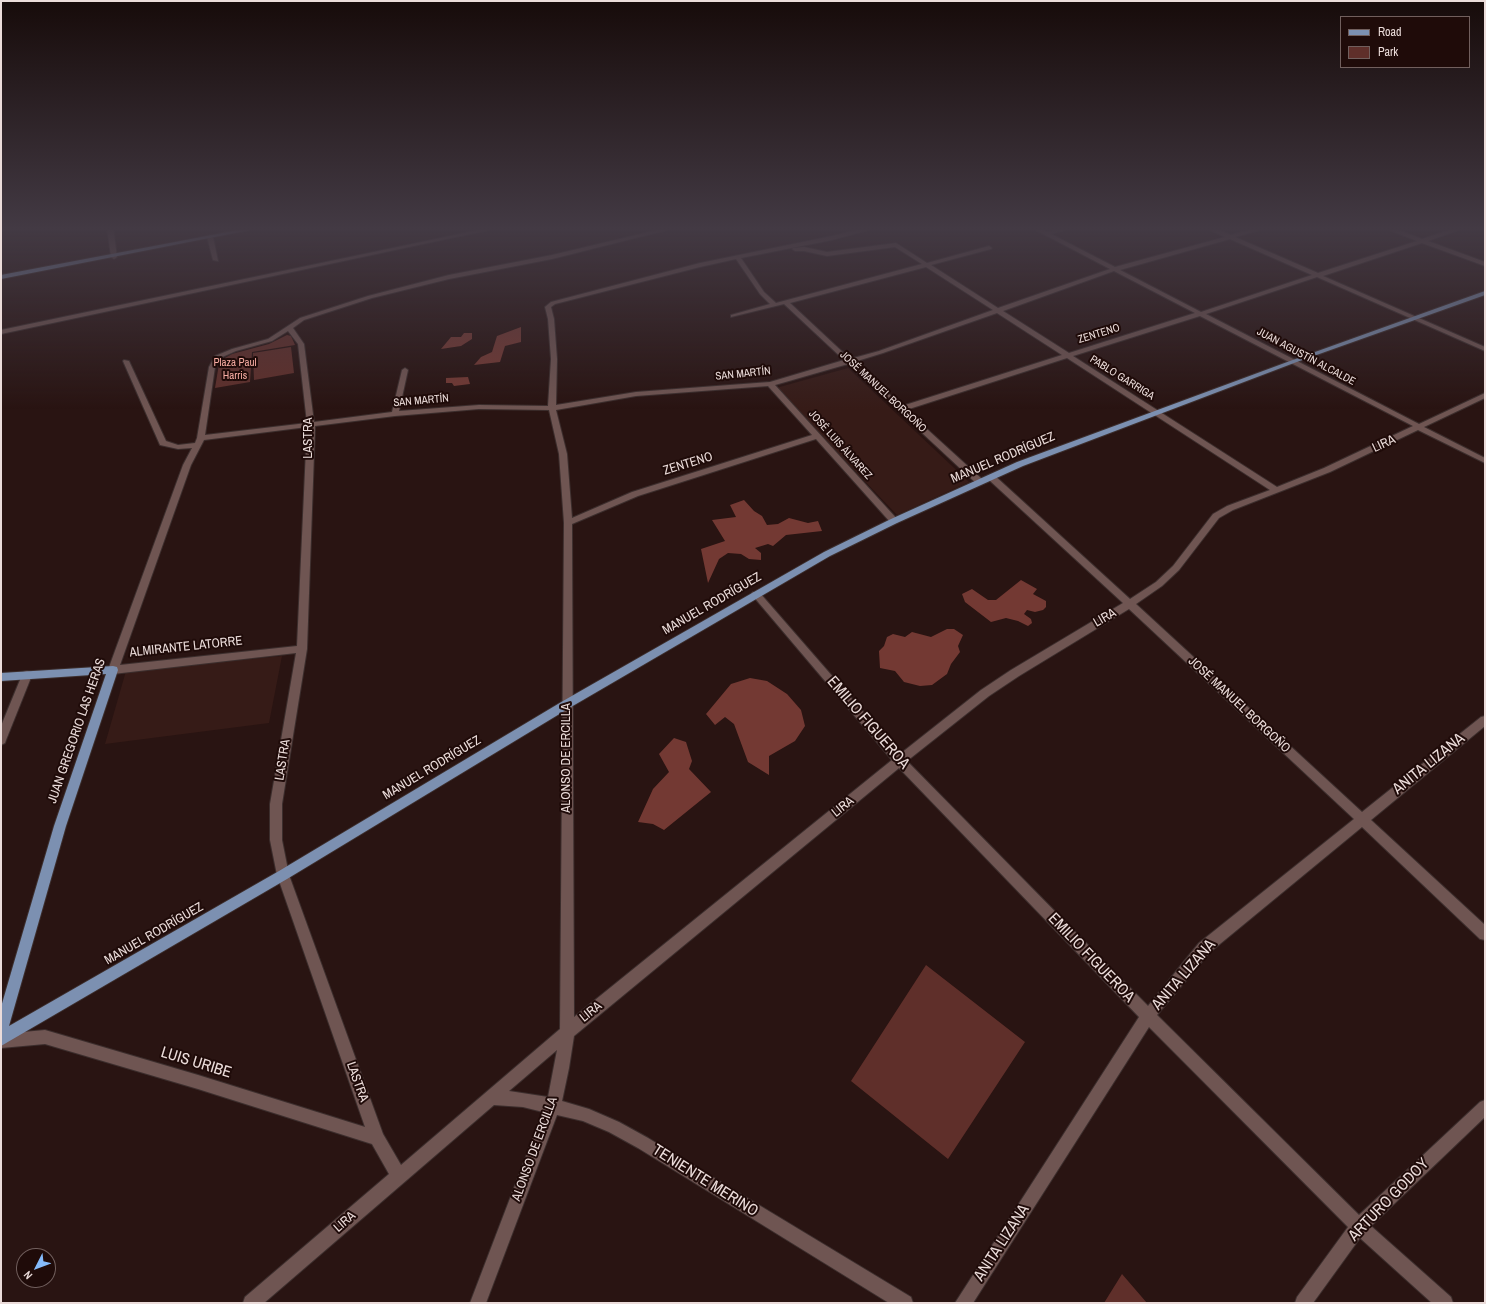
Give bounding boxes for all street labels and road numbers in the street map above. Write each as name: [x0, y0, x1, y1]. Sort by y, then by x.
street label: ZENTENO: [1076, 321, 1122, 347]
street label: JUAN AGUSTÍN ALCALDE: [1254, 325, 1358, 389]
street label: JOSÉ MANUEL BORGOÑO: [837, 349, 929, 435]
street label: PABLO GARRIGA: [1087, 353, 1157, 403]
street label: SAN MARTÍN: [715, 365, 771, 383]
street label: SAN MARTÍN: [393, 392, 449, 410]
street label: JOSÉ LUIS ÁLVAREZ: [806, 408, 874, 482]
street label: LASTRA: [301, 417, 317, 459]
street label: MANUEL RODRÍGUEZ: [949, 429, 1057, 487]
street label: LIRA: [1370, 432, 1398, 456]
street label: ZENTENO: [661, 449, 715, 479]
street label: MANUEL RODRÍGUEZ: [660, 569, 764, 639]
street label: LIRA: [1091, 605, 1119, 631]
street label: ALMIRANTE LATORRE: [129, 633, 243, 661]
street label: JOSÉ MANUEL BORGOÑO: [1185, 654, 1293, 756]
street label: JUAN GREGORIO LAS HERAS: [45, 656, 109, 806]
street label: EMILIO FIGUEROA: [822, 673, 914, 773]
street label: ALONSO DE ERCILLA: [559, 703, 575, 813]
street label: ANITA LIZANA: [1389, 729, 1469, 799]
street label: MANUEL RODRÍGUEZ: [380, 733, 484, 803]
street label: LASTRA: [272, 738, 294, 782]
street label: LIRA: [829, 793, 857, 821]
street label: MANUEL RODRÍGUEZ: [102, 899, 206, 969]
street label: EMILIO FIGUEROA: [1044, 909, 1138, 1007]
street label: ANITA LIZANA: [1148, 936, 1220, 1014]
street label: LIRA: [577, 998, 605, 1026]
street label: LUIS URIBE: [158, 1043, 234, 1083]
street label: LASTRA: [343, 1060, 371, 1104]
street label: ALONSO DE ERCILLA: [509, 1095, 561, 1203]
street label: TENIENTE MERINO: [649, 1141, 761, 1221]
street label: ARTURO GODOY: [1345, 1155, 1433, 1245]
street label: ANITA LIZANA: [970, 1201, 1034, 1285]
street label: LIRA: [331, 1208, 359, 1236]

